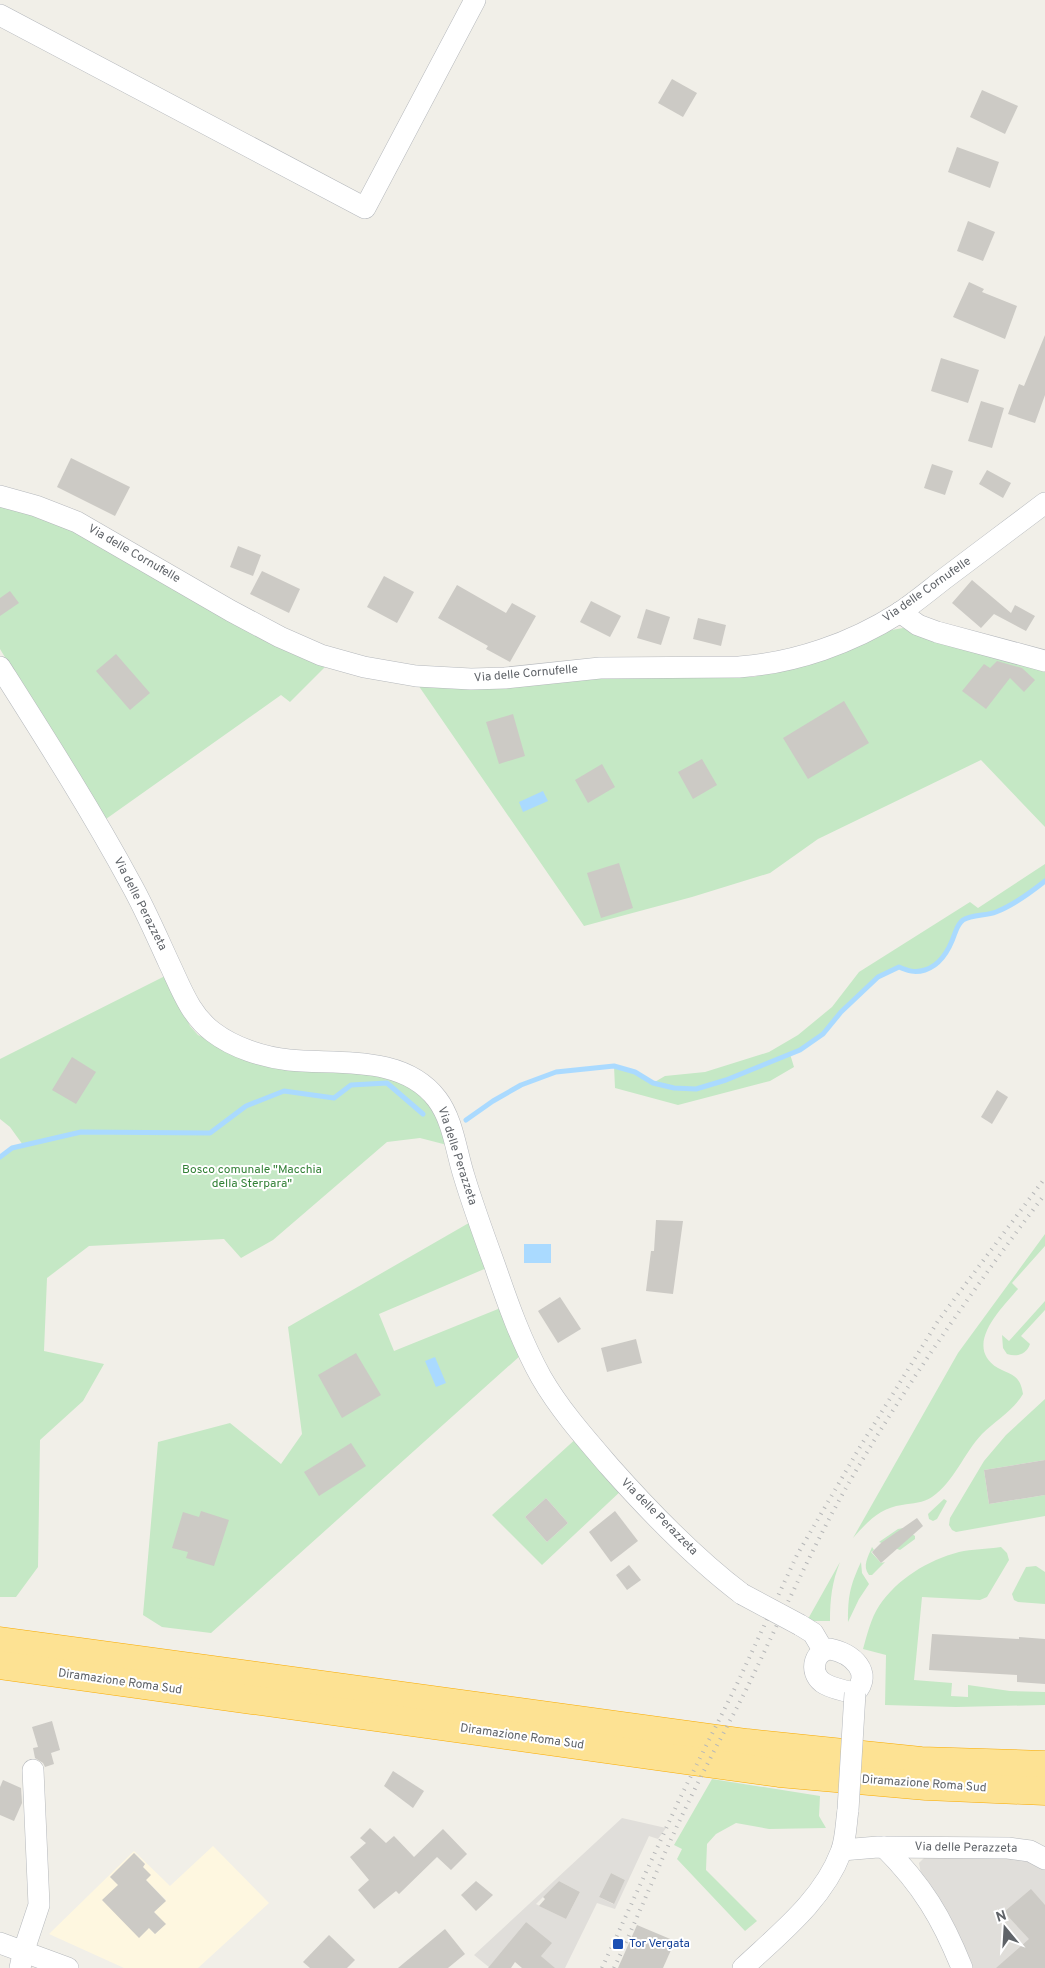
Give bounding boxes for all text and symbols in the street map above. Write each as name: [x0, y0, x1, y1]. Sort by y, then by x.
street label: Via delle Cornufelle: [85, 521, 183, 587]
street label: Via delle Cornufelle: [880, 554, 974, 626]
street label: Via delle Cornufelle: [473, 661, 579, 687]
street label: Via delle Perazzeta: [110, 855, 170, 953]
street label: Via delle Perazzeta: [434, 1105, 480, 1207]
park label: Bosco comunale "Macchia della Sterpara": [182, 1162, 322, 1192]
street label: Via delle Perazzeta: [617, 1475, 701, 1559]
street label: Diramazione Roma Sud: [57, 1665, 183, 1699]
street label: Diramazione Roma Sud: [459, 1720, 585, 1754]
street label: Diramazione Roma Sud: [861, 1772, 987, 1796]
street label: Via delle Perazzeta: [914, 1839, 1018, 1857]
north arrow: [980, 1903, 1030, 1953]
text: N: [994, 1907, 1009, 1927]
place label: Tor Vergata: [629, 1936, 690, 1952]
marker: Tor Vergata: [611, 1937, 625, 1951]

